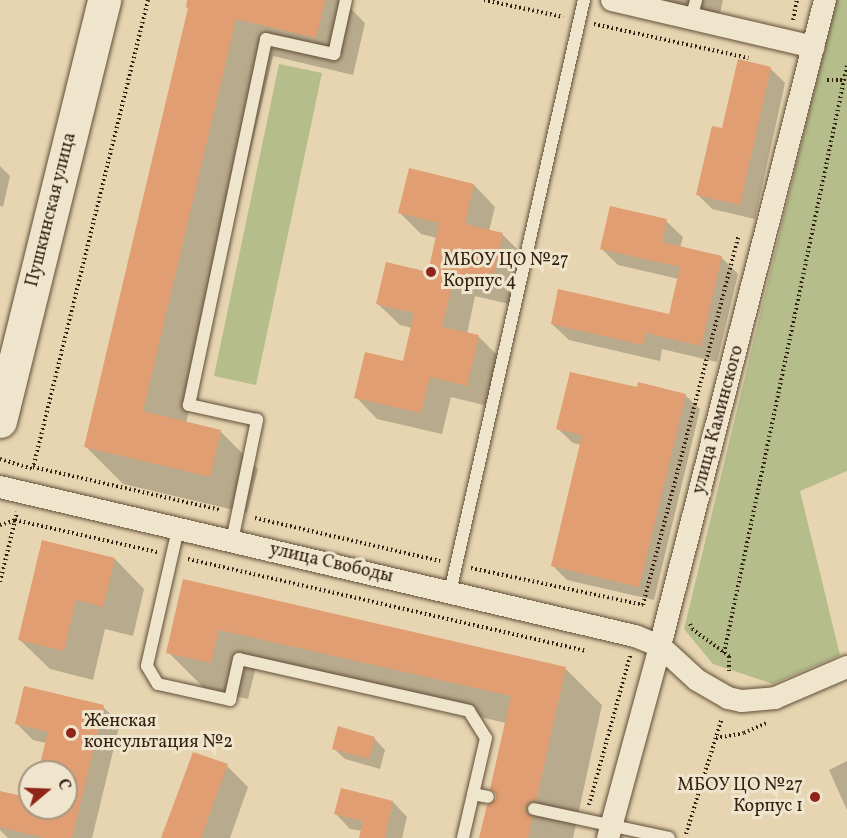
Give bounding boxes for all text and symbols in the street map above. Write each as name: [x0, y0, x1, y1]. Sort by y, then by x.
street label: Пушкинская улица: [22, 130, 82, 290]
place label: МБОУ ЦО №27 Корпус 4: [443, 251, 569, 294]
marker: МБОУ ЦО №27 Корпус 4: [424, 265, 438, 279]
street label: улица Каминского: [689, 343, 749, 497]
street label: улица Свободы: [267, 539, 395, 589]
place label: Женская консультация №2: [84, 712, 233, 754]
marker: Женская консультация №2: [62, 724, 80, 742]
north arrow: [18, 760, 78, 820]
text: С: [51, 776, 75, 793]
place label: МБОУ ЦО №27 Корпус 1: [677, 776, 803, 818]
marker: МБОУ ЦО №27 Корпус 1: [808, 790, 822, 804]

